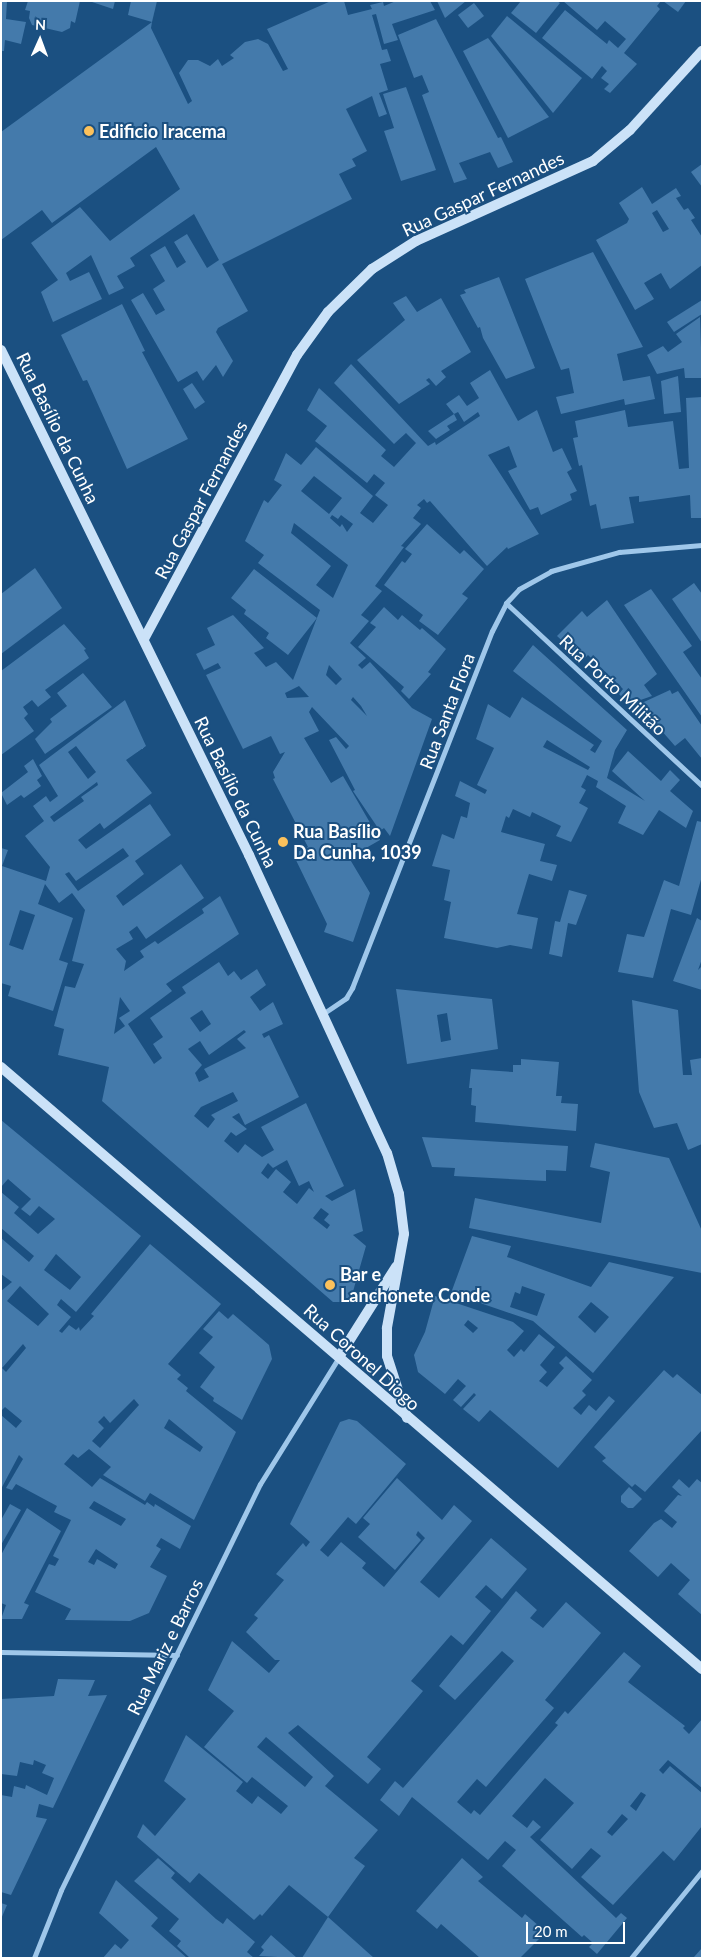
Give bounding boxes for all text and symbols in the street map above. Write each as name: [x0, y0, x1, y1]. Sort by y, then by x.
north arrow: [15, 15, 65, 65]
text: N: [35, 16, 46, 33]
place label: Edificio Iracema: [99, 120, 226, 142]
marker: Edificio Iracema: [83, 125, 95, 137]
street label: Rua Gaspar Fernandes: [399, 147, 567, 241]
street label: Rua Basílio da Cunha: [12, 349, 104, 507]
street label: Rua Gaspar Fernandes: [150, 417, 252, 583]
street label: Rua Porto Militão: [555, 630, 671, 740]
street label: Rua Santa Flora: [415, 650, 479, 772]
street label: Rua Basílio da Cunha: [190, 713, 282, 871]
place label: Rua Basílio Da Cunha, 1039: [293, 821, 422, 864]
marker: Rua Basílio Da Cunha, 1039: [277, 836, 289, 848]
place label: Bar e Lanchonete Conde: [340, 1264, 490, 1306]
marker: Bar e Lanchonete Conde: [324, 1279, 336, 1291]
street label: Rua Coronel Diogo: [300, 1299, 424, 1415]
street label: Rua Mariz e Barros: [123, 1575, 207, 1719]
scale bar: [528, 1912, 627, 1944]
text: 20 m: [534, 1922, 568, 1940]

